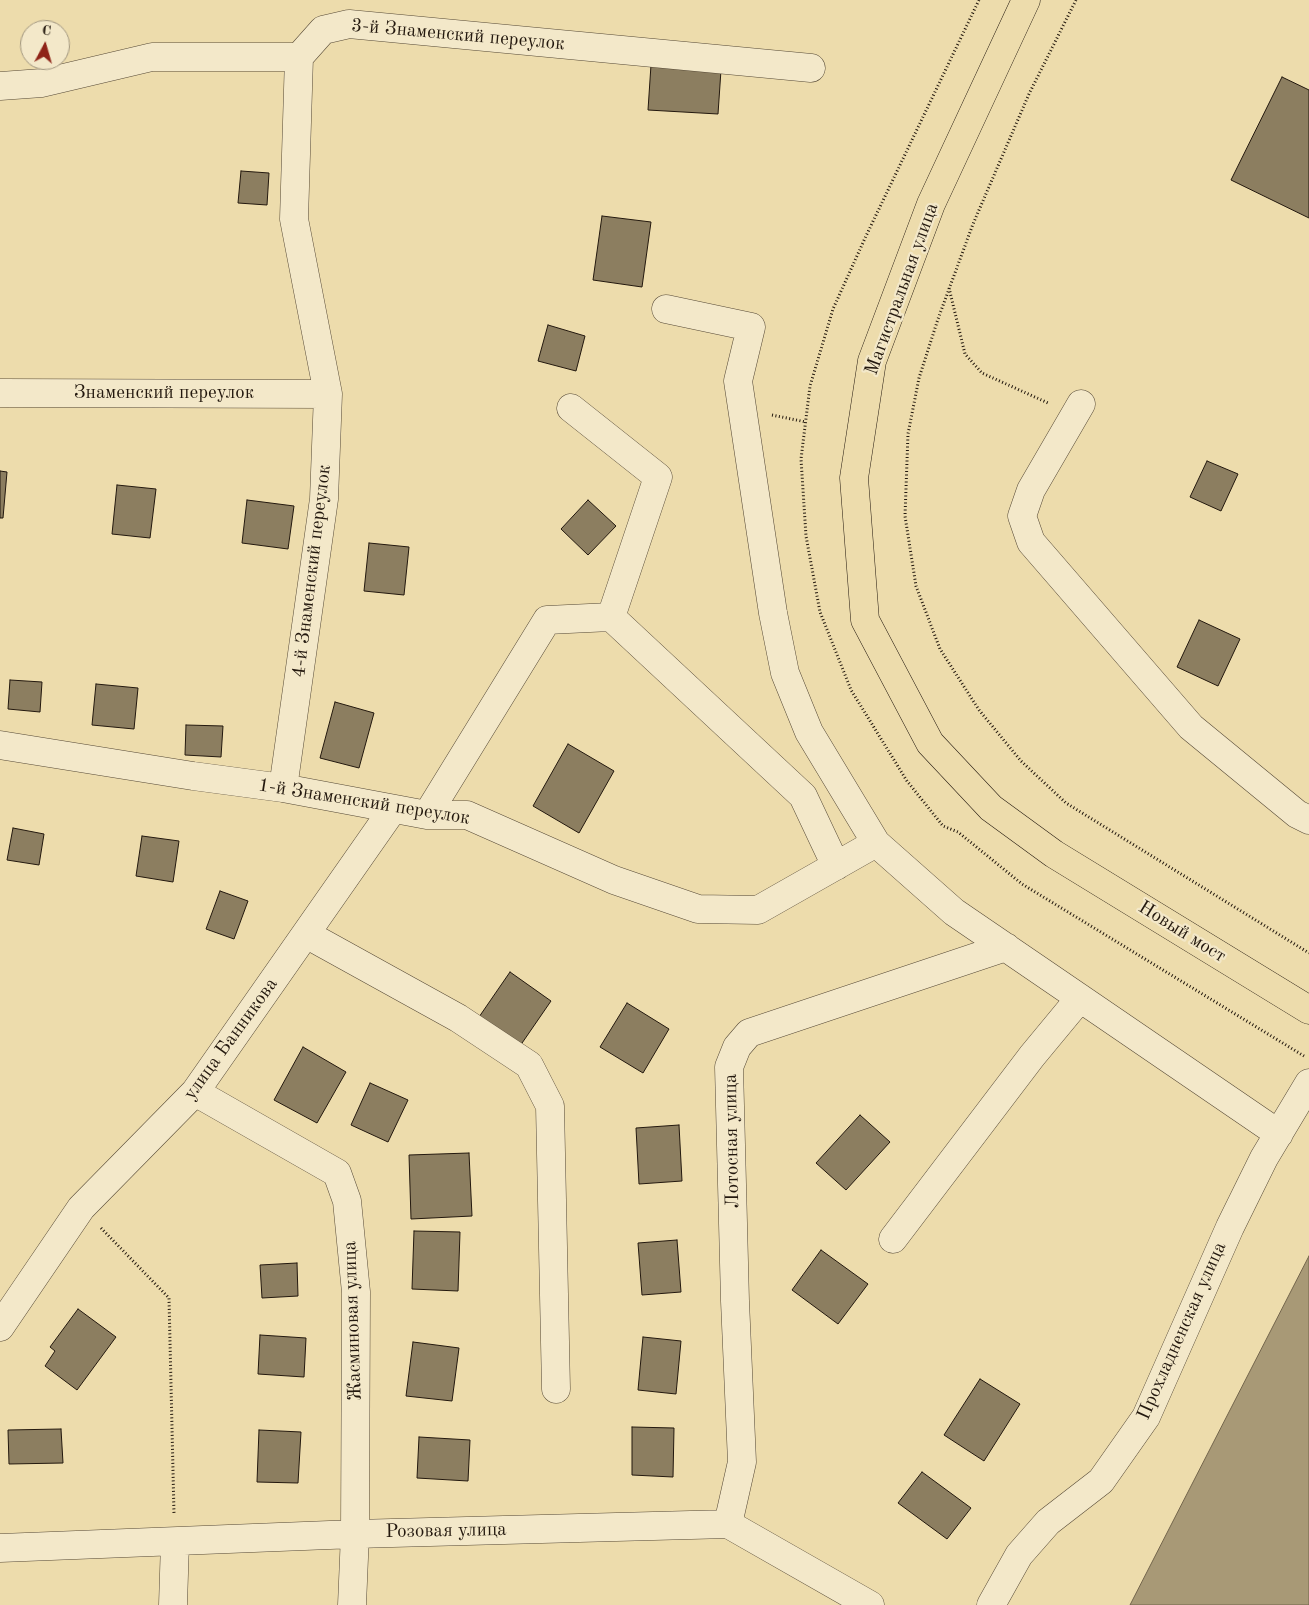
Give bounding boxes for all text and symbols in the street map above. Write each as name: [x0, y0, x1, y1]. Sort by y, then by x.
street label: 3-й Знаменский переулок: [350, 14, 566, 56]
north arrow: [20, 20, 70, 70]
text: С: [41, 24, 52, 39]
street label: Магистральная улица: [860, 200, 944, 378]
street label: Знаменский переулок: [74, 382, 254, 404]
street label: 4-й Знаменский переулок: [288, 463, 336, 679]
street label: 1-й Знаменский переулок: [256, 774, 472, 830]
street label: Новый мост: [1134, 896, 1230, 968]
street label: улица Банникова: [179, 974, 283, 1104]
street label: Лотосная улица: [719, 1074, 745, 1208]
street label: Прохладненская улица: [1132, 1238, 1232, 1424]
street label: Жасминовая улица: [339, 1241, 367, 1401]
street label: Розовая улица: [385, 1519, 507, 1543]

